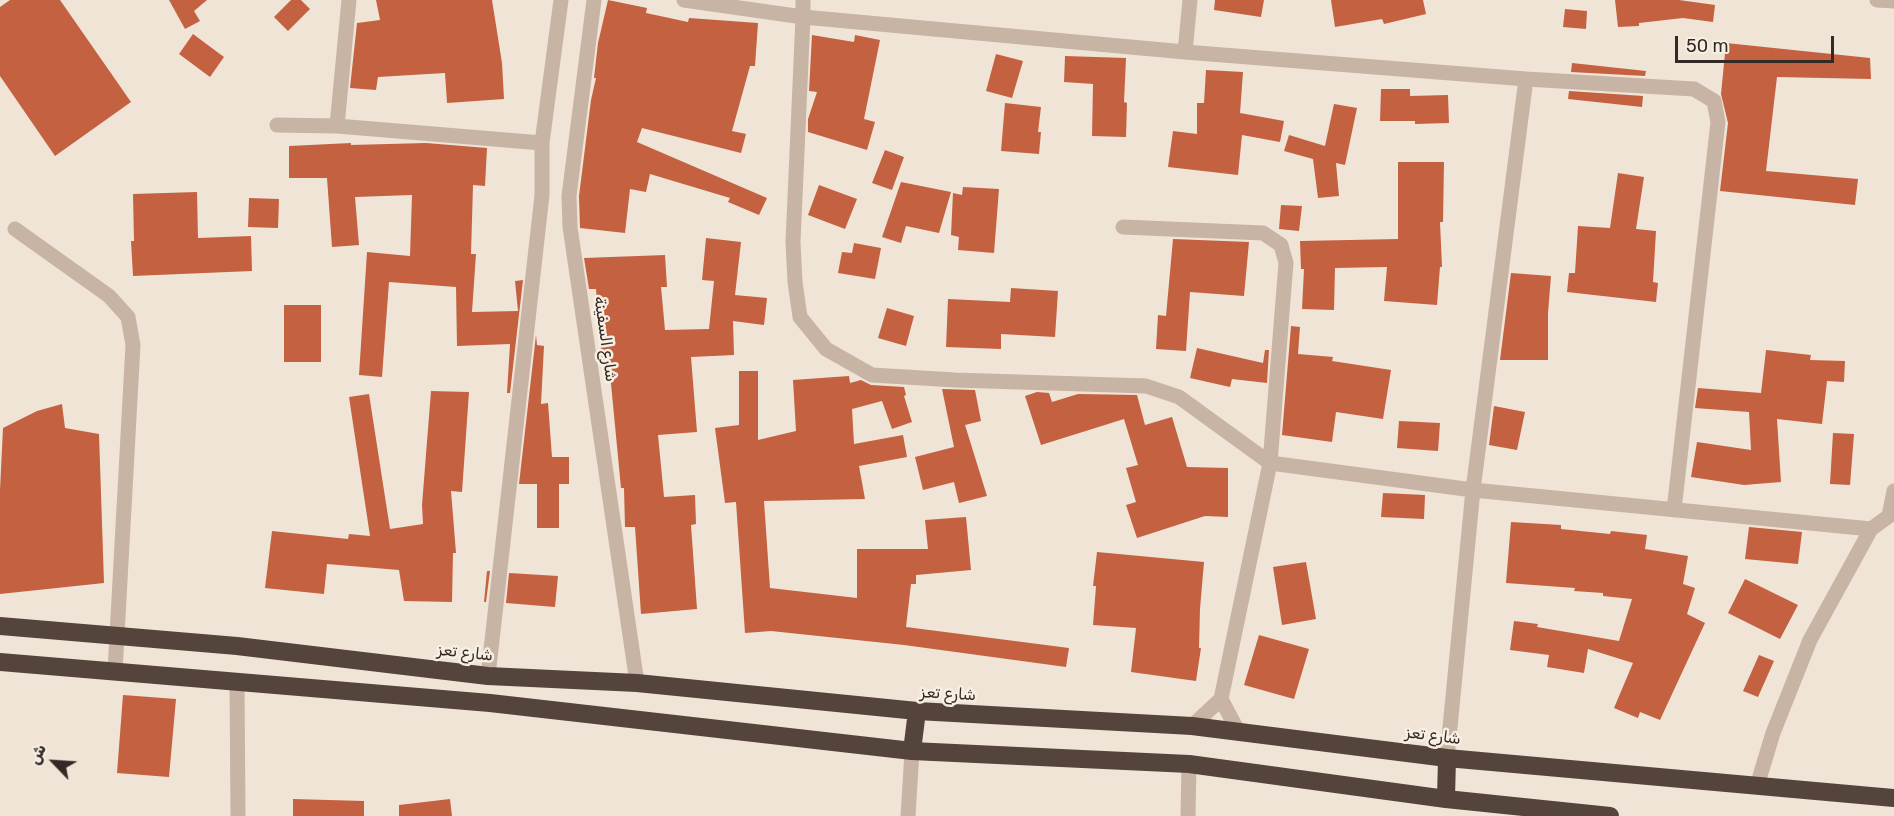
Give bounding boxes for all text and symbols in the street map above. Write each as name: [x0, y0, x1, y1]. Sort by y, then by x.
scale bar: [1678, 24, 1837, 62]
text: 50 m: [1686, 35, 1729, 57]
street label: شارع السفينة: [589, 295, 621, 383]
street label: شارع تعز: [436, 641, 494, 665]
street label: شارع تعز: [920, 683, 976, 705]
street label: شارع تعز: [1404, 723, 1462, 749]
north arrow: [24, 732, 84, 792]
text: ش: [24, 741, 50, 767]

